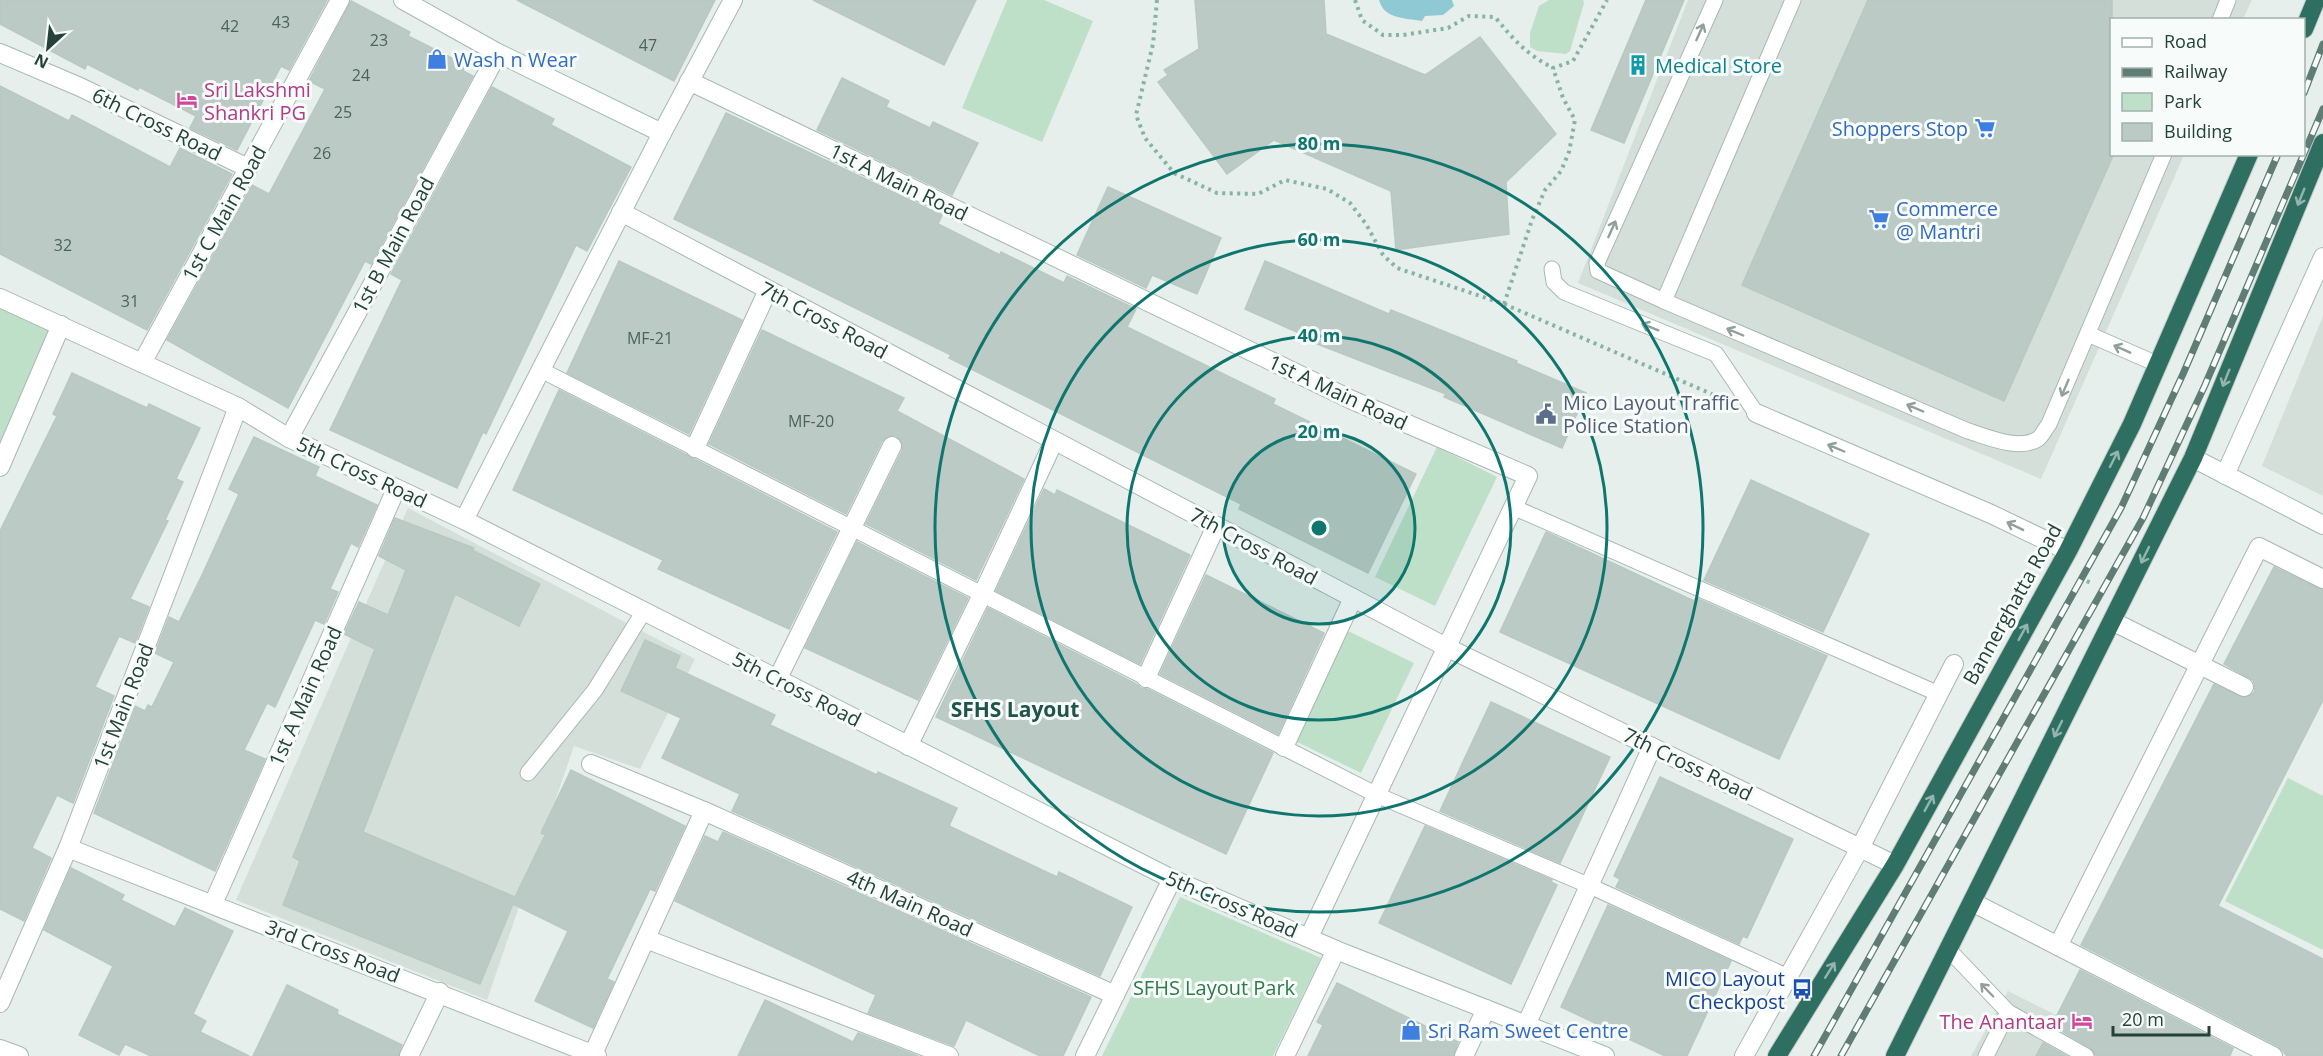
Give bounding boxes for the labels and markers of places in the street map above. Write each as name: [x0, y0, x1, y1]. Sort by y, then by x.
place label: Wash n Wear: [454, 46, 577, 73]
shop icon: Wash n Wear: [425, 47, 449, 71]
place label: Medical Store: [1655, 52, 1782, 79]
building icon: Medical Store: [1626, 53, 1650, 77]
place label: Sri Lakshmi Shankri PG: [204, 76, 311, 126]
hotel icon: Sri Lakshmi Shankri PG: [175, 88, 199, 112]
place label: Shoppers Stop: [1832, 115, 1968, 142]
supermarket icon: Shoppers Stop: [1973, 116, 1997, 140]
place label: Commerce @ Mantri: [1896, 195, 1998, 245]
supermarket icon: Commerce @ Mantri: [1867, 207, 1891, 231]
place label: Mico Layout Traffic Police Station: [1563, 389, 1739, 439]
public building icon: Mico Layout Traffic Police Station: [1534, 402, 1558, 426]
centre of rings: [1309, 518, 1329, 538]
place label: MICO Layout Checkpost: [1665, 965, 1785, 1015]
bus stop icon: MICO Layout Checkpost: [1790, 977, 1814, 1001]
place label: The Anantaar: [1939, 1008, 2065, 1035]
hotel icon: The Anantaar: [2070, 1009, 2094, 1033]
place label: Sri Ram Sweet Centre: [1428, 1017, 1628, 1044]
shop icon: Sri Ram Sweet Centre: [1399, 1018, 1423, 1042]

